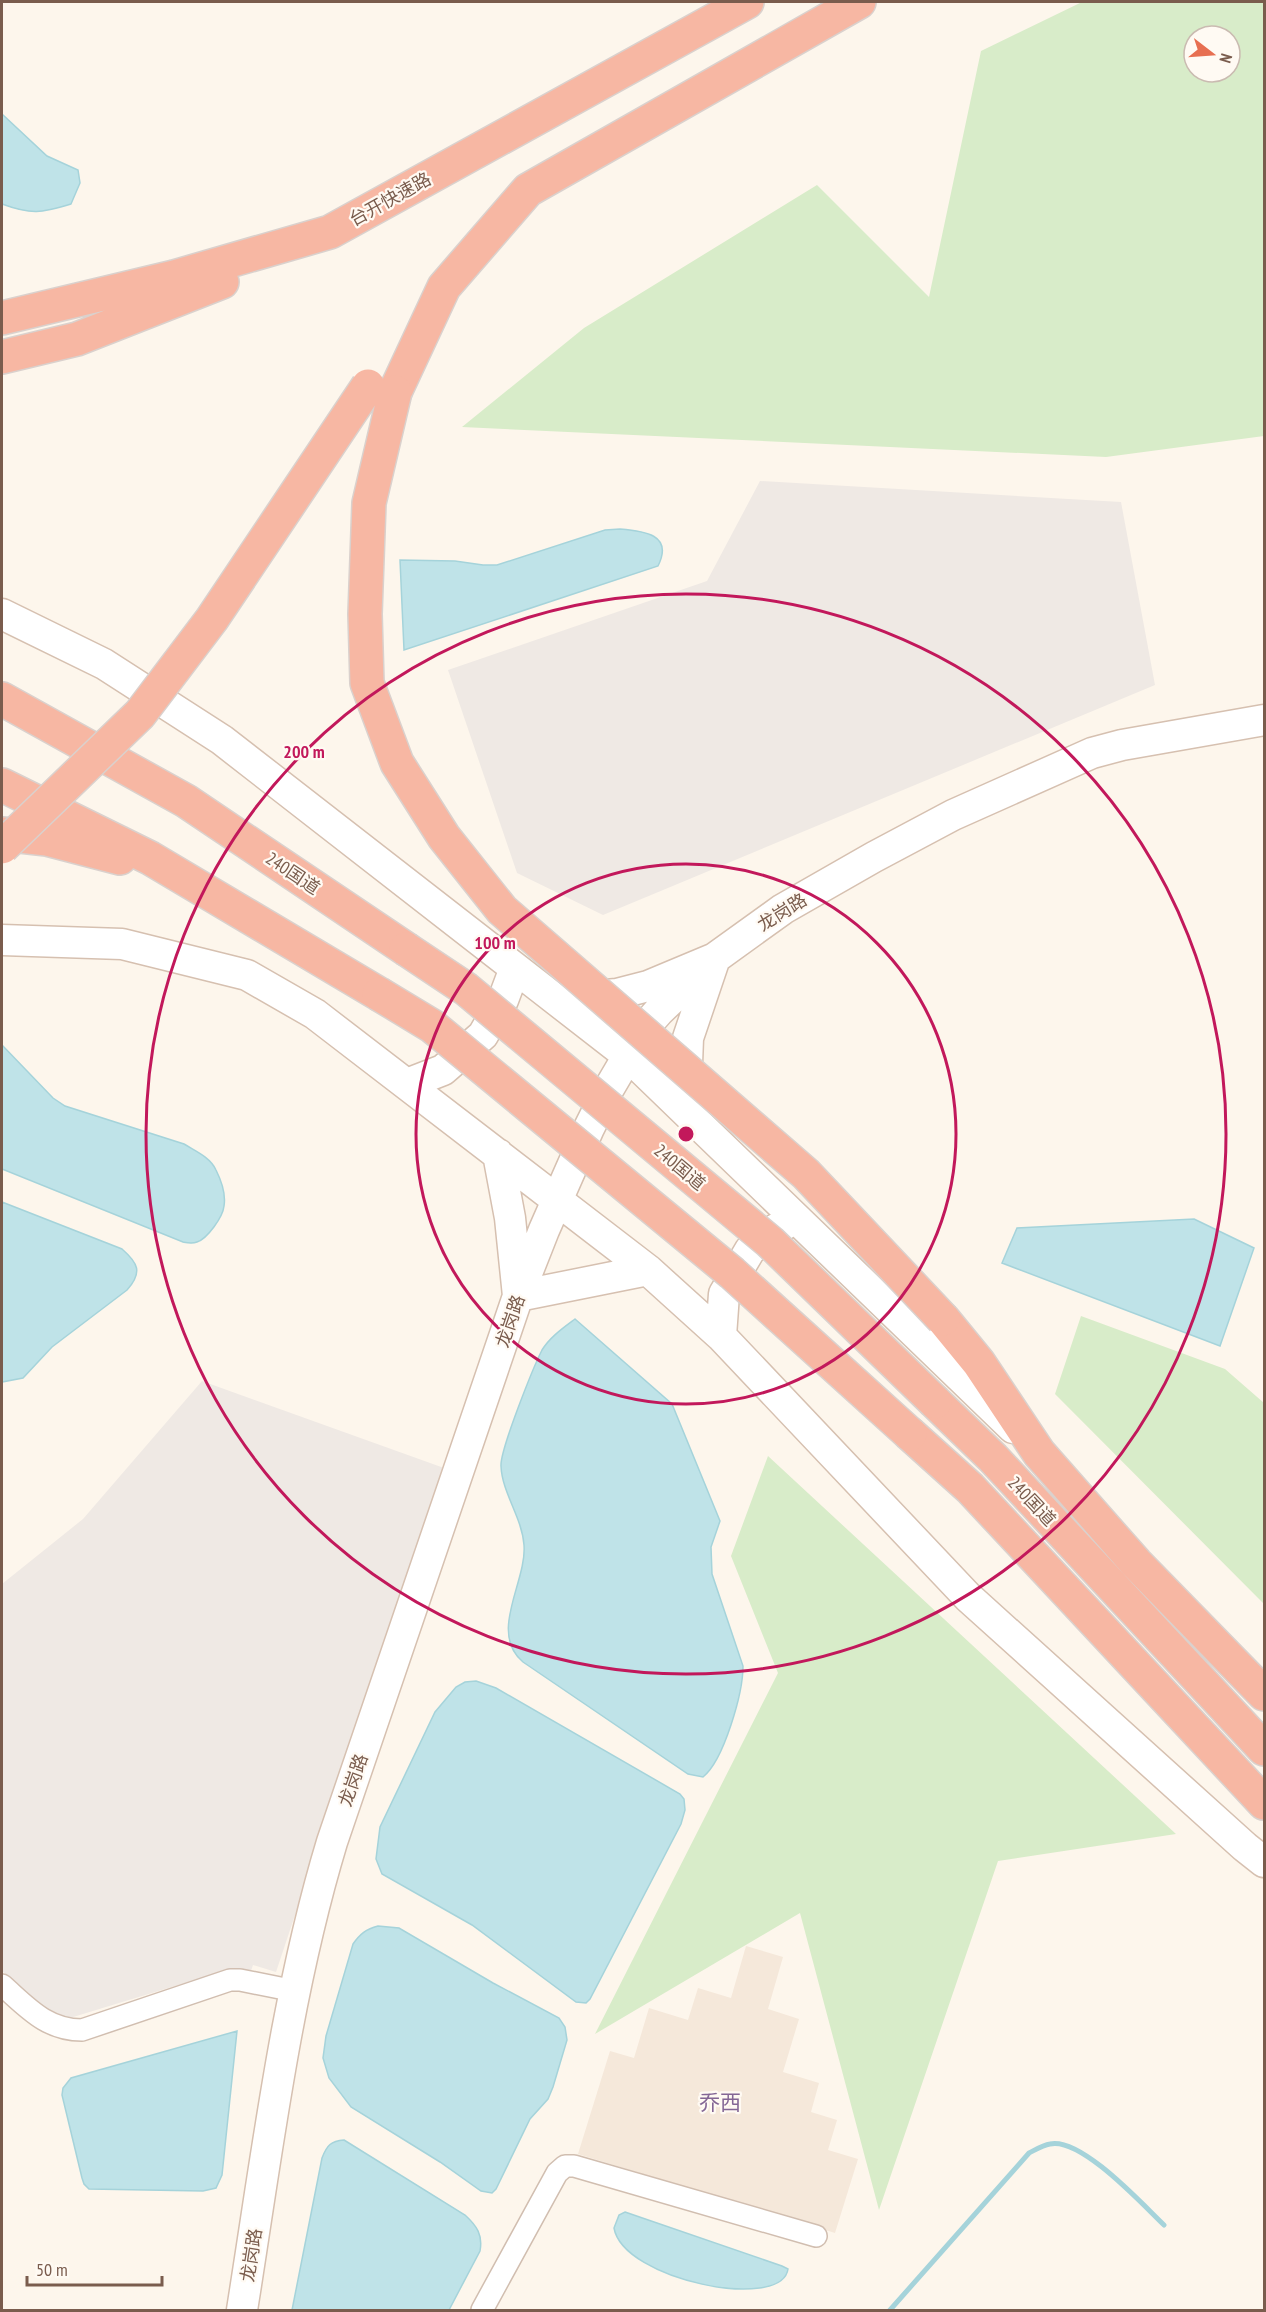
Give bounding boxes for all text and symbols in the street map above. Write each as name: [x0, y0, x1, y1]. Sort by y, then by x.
north arrow: [1182, 24, 1242, 84]
text: N: [1216, 51, 1237, 65]
street label: 台开快速路: [345, 167, 435, 231]
text: 200 m: [283, 740, 325, 763]
street label: 240国道: [262, 847, 324, 899]
street label: 龙岗路: [753, 888, 811, 936]
text: 100 m: [474, 931, 516, 954]
centre of rings: [676, 1124, 696, 1144]
street label: 240国道: [650, 1139, 710, 1195]
street label: 龙岗路: [490, 1292, 530, 1350]
street label: 240国道: [1003, 1471, 1061, 1531]
street label: 龙岗路: [333, 1751, 373, 1809]
district label: 乔西: [699, 2089, 741, 2116]
street label: 龙岗路: [235, 2227, 267, 2283]
scale bar: [27, 2249, 162, 2287]
text: 50 m: [36, 2258, 68, 2281]

